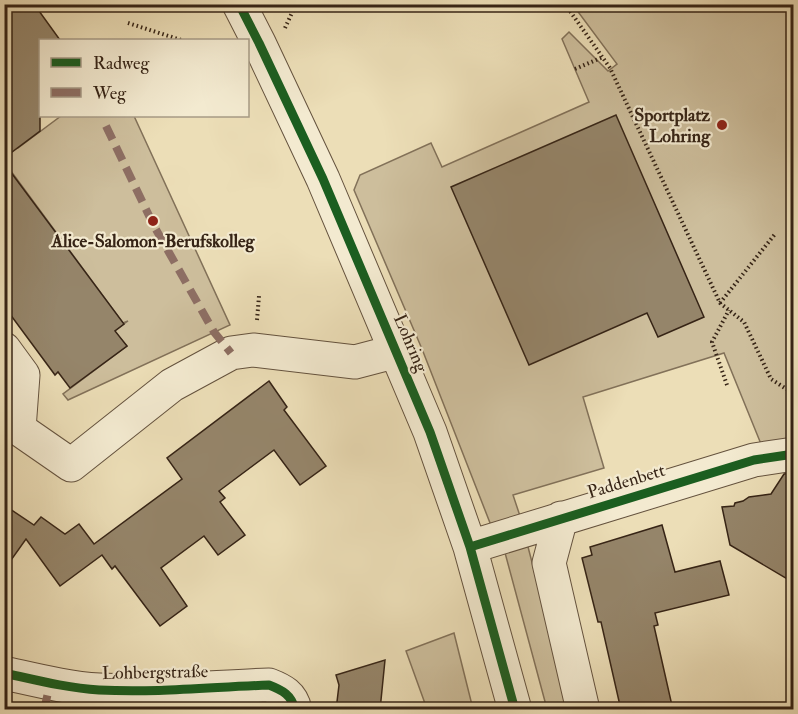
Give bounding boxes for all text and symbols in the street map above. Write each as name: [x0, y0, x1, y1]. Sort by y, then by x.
legend: [39, 39, 249, 117]
text: Radweg: [93, 52, 151, 75]
text: Weg: [92, 82, 127, 105]
place label: Sportplatz Lohring: [634, 104, 711, 148]
marker: Sportplatz Lohring: [715, 118, 729, 132]
marker: Alice-Salomon-Berufskolleg: [146, 214, 160, 228]
place label: Alice-Salomon-Berufskolleg: [51, 230, 256, 253]
street label: Lohring: [388, 311, 433, 377]
street label: Paddenbett: [585, 459, 668, 504]
street label: Lohbergstraße: [102, 660, 209, 685]

